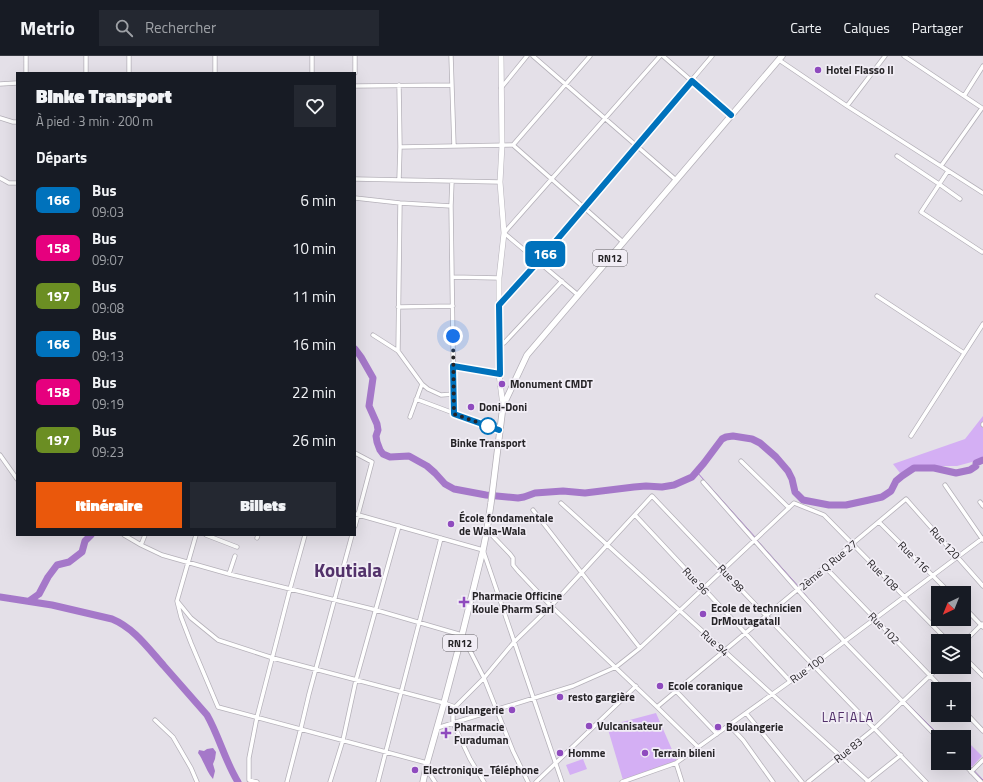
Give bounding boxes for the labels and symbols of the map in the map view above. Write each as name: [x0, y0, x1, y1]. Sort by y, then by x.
place label: Hotel Flasso II: [826, 62, 894, 78]
marker: Hotel Flasso II: [813, 65, 823, 75]
line badge: 166: [522, 241, 568, 267]
road number: RN12: [593, 250, 627, 266]
your location: [443, 326, 463, 346]
place label: Monument CMDT: [510, 376, 593, 392]
marker: Monument CMDT: [497, 379, 507, 389]
place label: Doni-Doni: [479, 399, 527, 415]
marker: Doni-Doni: [466, 402, 476, 412]
marker: Binke Transport: [479, 417, 497, 435]
place label: Binke Transport: [450, 435, 526, 451]
place label: École fondamentale de Wala-Wala: [459, 510, 554, 539]
marker: École fondamentale de Wala-Wala: [446, 519, 456, 529]
street label: Rue 120: [926, 523, 964, 563]
street label: 2ème Q Rue 27: [795, 536, 861, 594]
street label: Rue 116: [895, 538, 933, 576]
district label: Koutiala: [314, 555, 382, 584]
street label: Rue 108: [864, 556, 902, 594]
street label: Rue 98: [714, 561, 748, 595]
street label: Rue 96: [679, 564, 713, 598]
north arrow: [931, 586, 971, 626]
place label: Pharmacie Officine Koule Pharm Sarl: [472, 588, 563, 617]
marker: Pharmacie Officine Koule Pharm Sarl: [459, 597, 469, 607]
place label: Ecole de technicien DrMoutagatall: [711, 600, 802, 629]
street label: Rue 102: [865, 608, 903, 648]
marker: Ecole de technicien DrMoutagatall: [698, 609, 708, 619]
street label: Rue 94: [697, 626, 733, 660]
road number: RN12: [443, 635, 477, 651]
street label: Rue 100: [787, 651, 827, 687]
place label: Ecole coranique: [668, 678, 743, 694]
marker: Ecole coranique: [655, 681, 665, 691]
place label: resto gargière: [568, 689, 635, 705]
marker: resto gargière: [555, 692, 565, 702]
place label: boulangerie: [447, 702, 504, 718]
marker: boulangerie: [507, 705, 517, 715]
district label: LAFIALA: [822, 707, 874, 727]
place label: Vulcanisateur: [597, 718, 663, 734]
place label: Pharmacie Furaduman: [454, 719, 509, 748]
place label: Boulangerie: [726, 719, 784, 735]
marker: Vulcanisateur: [584, 721, 594, 731]
marker: Boulangerie: [713, 722, 723, 732]
marker: Pharmacie Furaduman: [441, 728, 451, 738]
street label: Rue 83: [830, 733, 866, 767]
place label: Homme: [568, 745, 606, 761]
place label: Terrain bileni: [653, 745, 715, 761]
marker: Homme: [555, 748, 565, 758]
marker: Terrain bileni: [640, 748, 650, 758]
place label: Electronique_Téléphone: [423, 762, 539, 778]
marker: Electronique_Téléphone: [410, 765, 420, 775]

